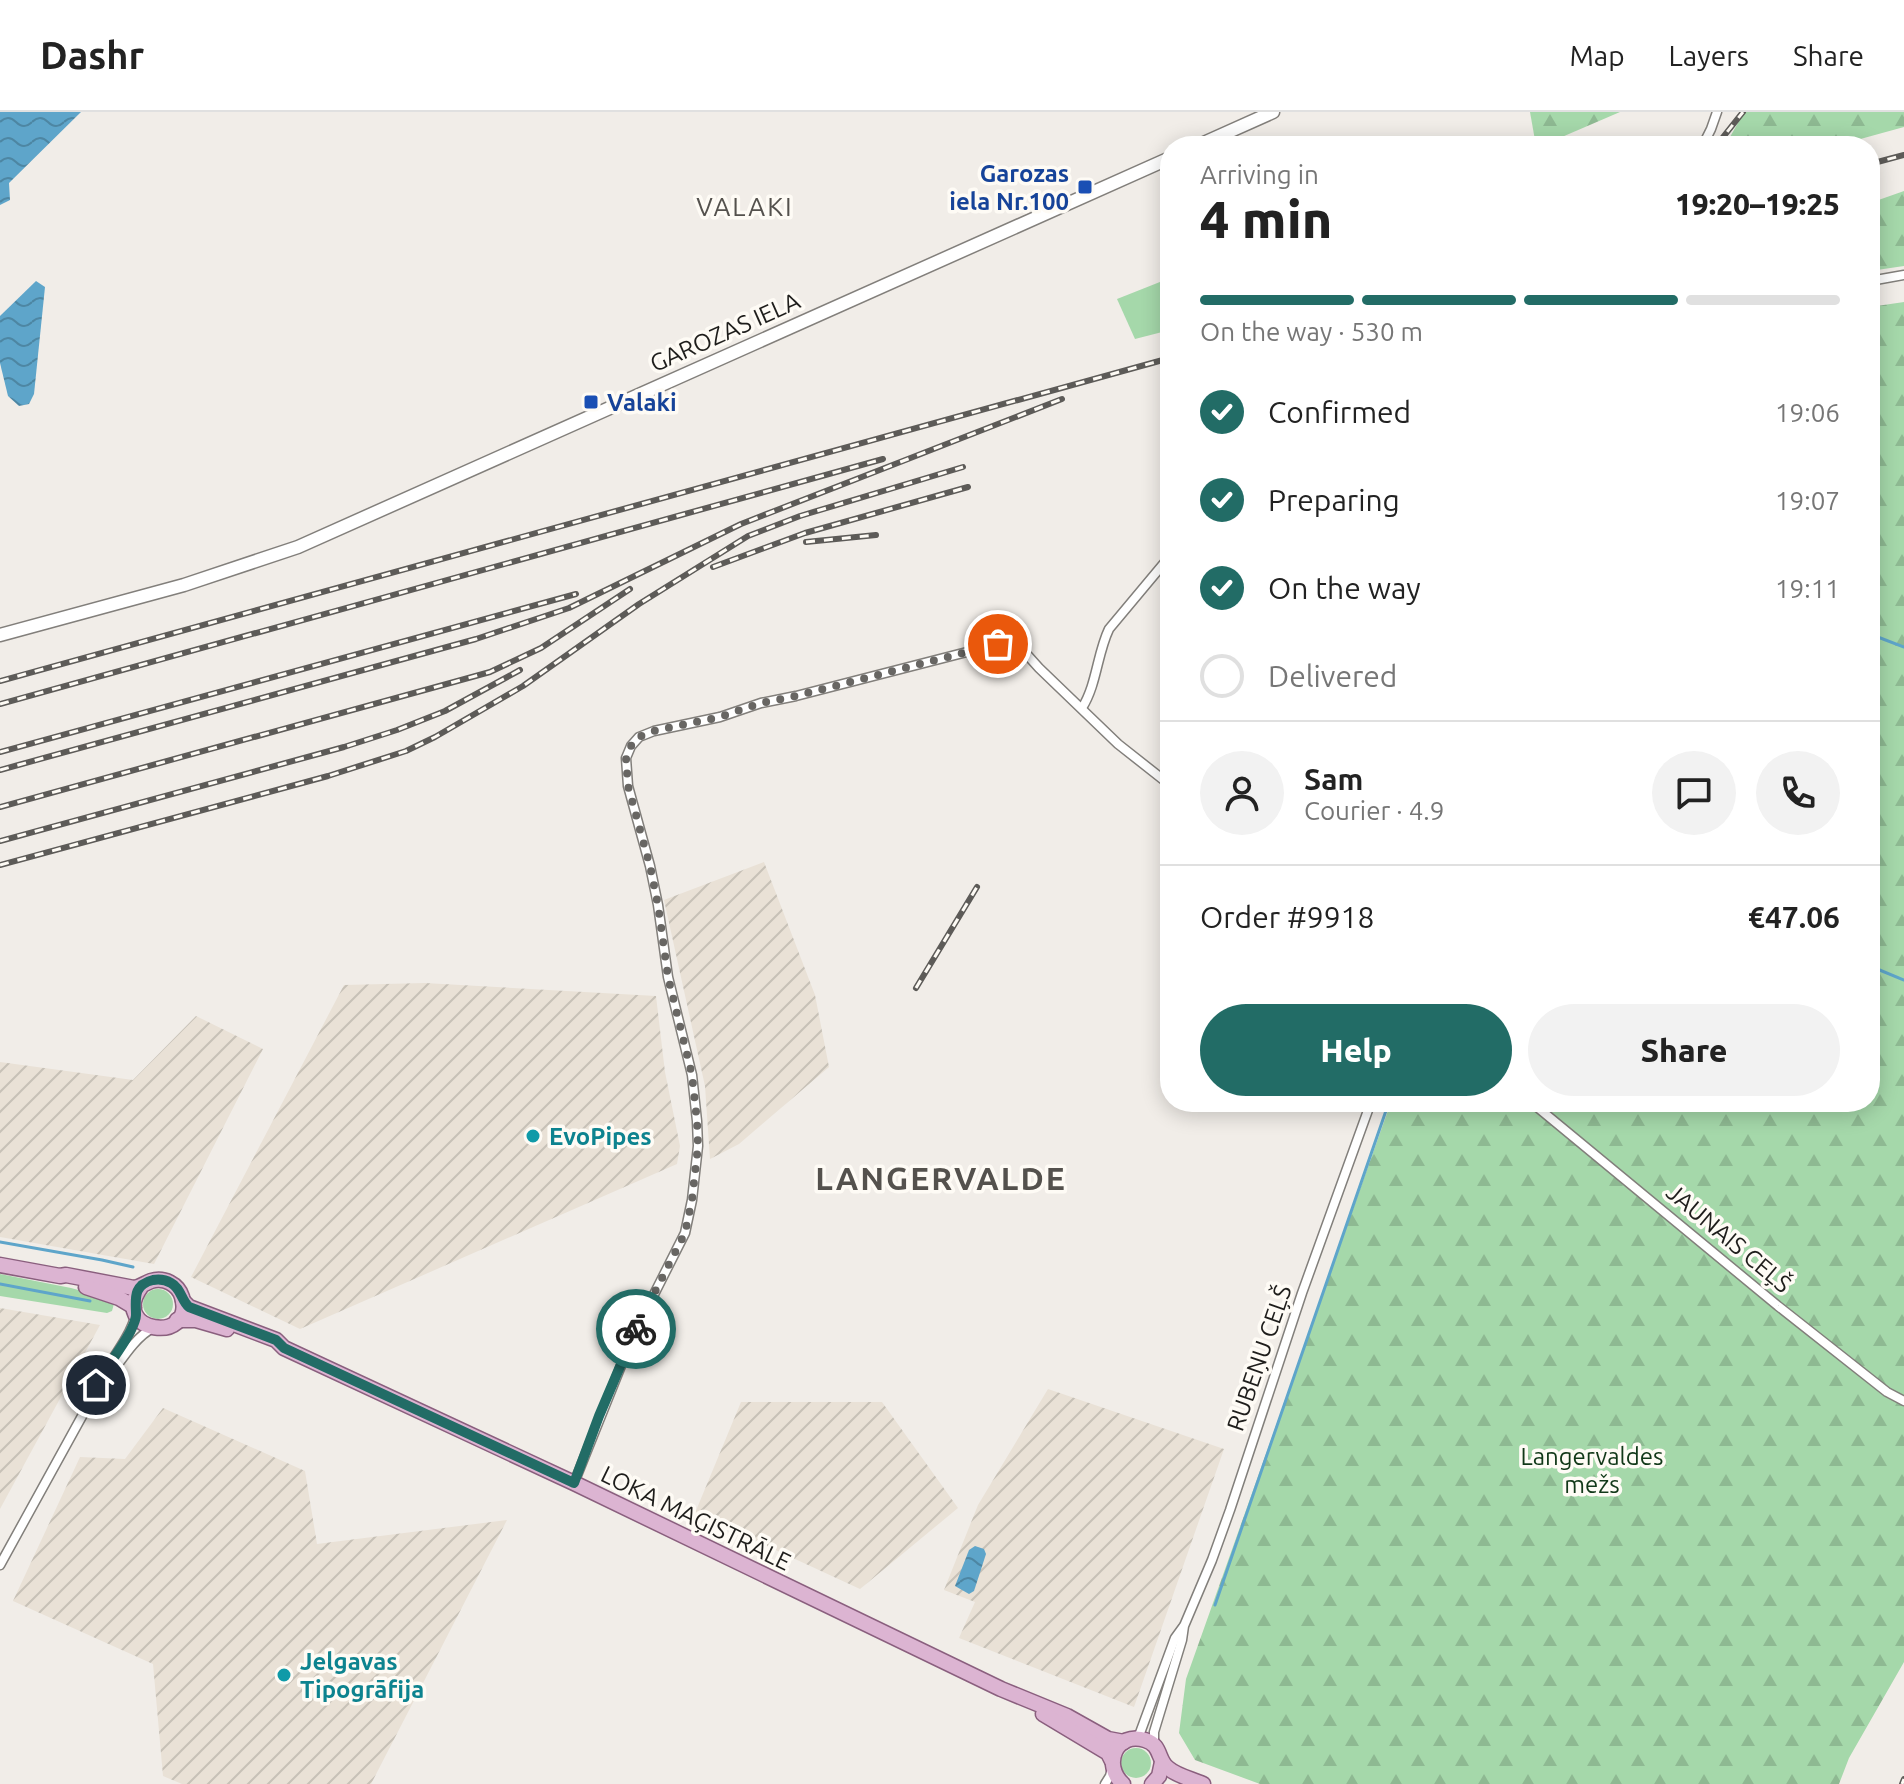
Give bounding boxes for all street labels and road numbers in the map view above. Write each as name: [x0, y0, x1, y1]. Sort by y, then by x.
street label: GAROZAS IELA: [646, 287, 804, 377]
street label: JAUNAIS CEĻŠ: [1661, 1177, 1797, 1298]
street label: RUBEŅU CEĻŠ: [1220, 1281, 1297, 1434]
street label: LOKA MAĢISTRĀLE: [597, 1460, 795, 1576]

